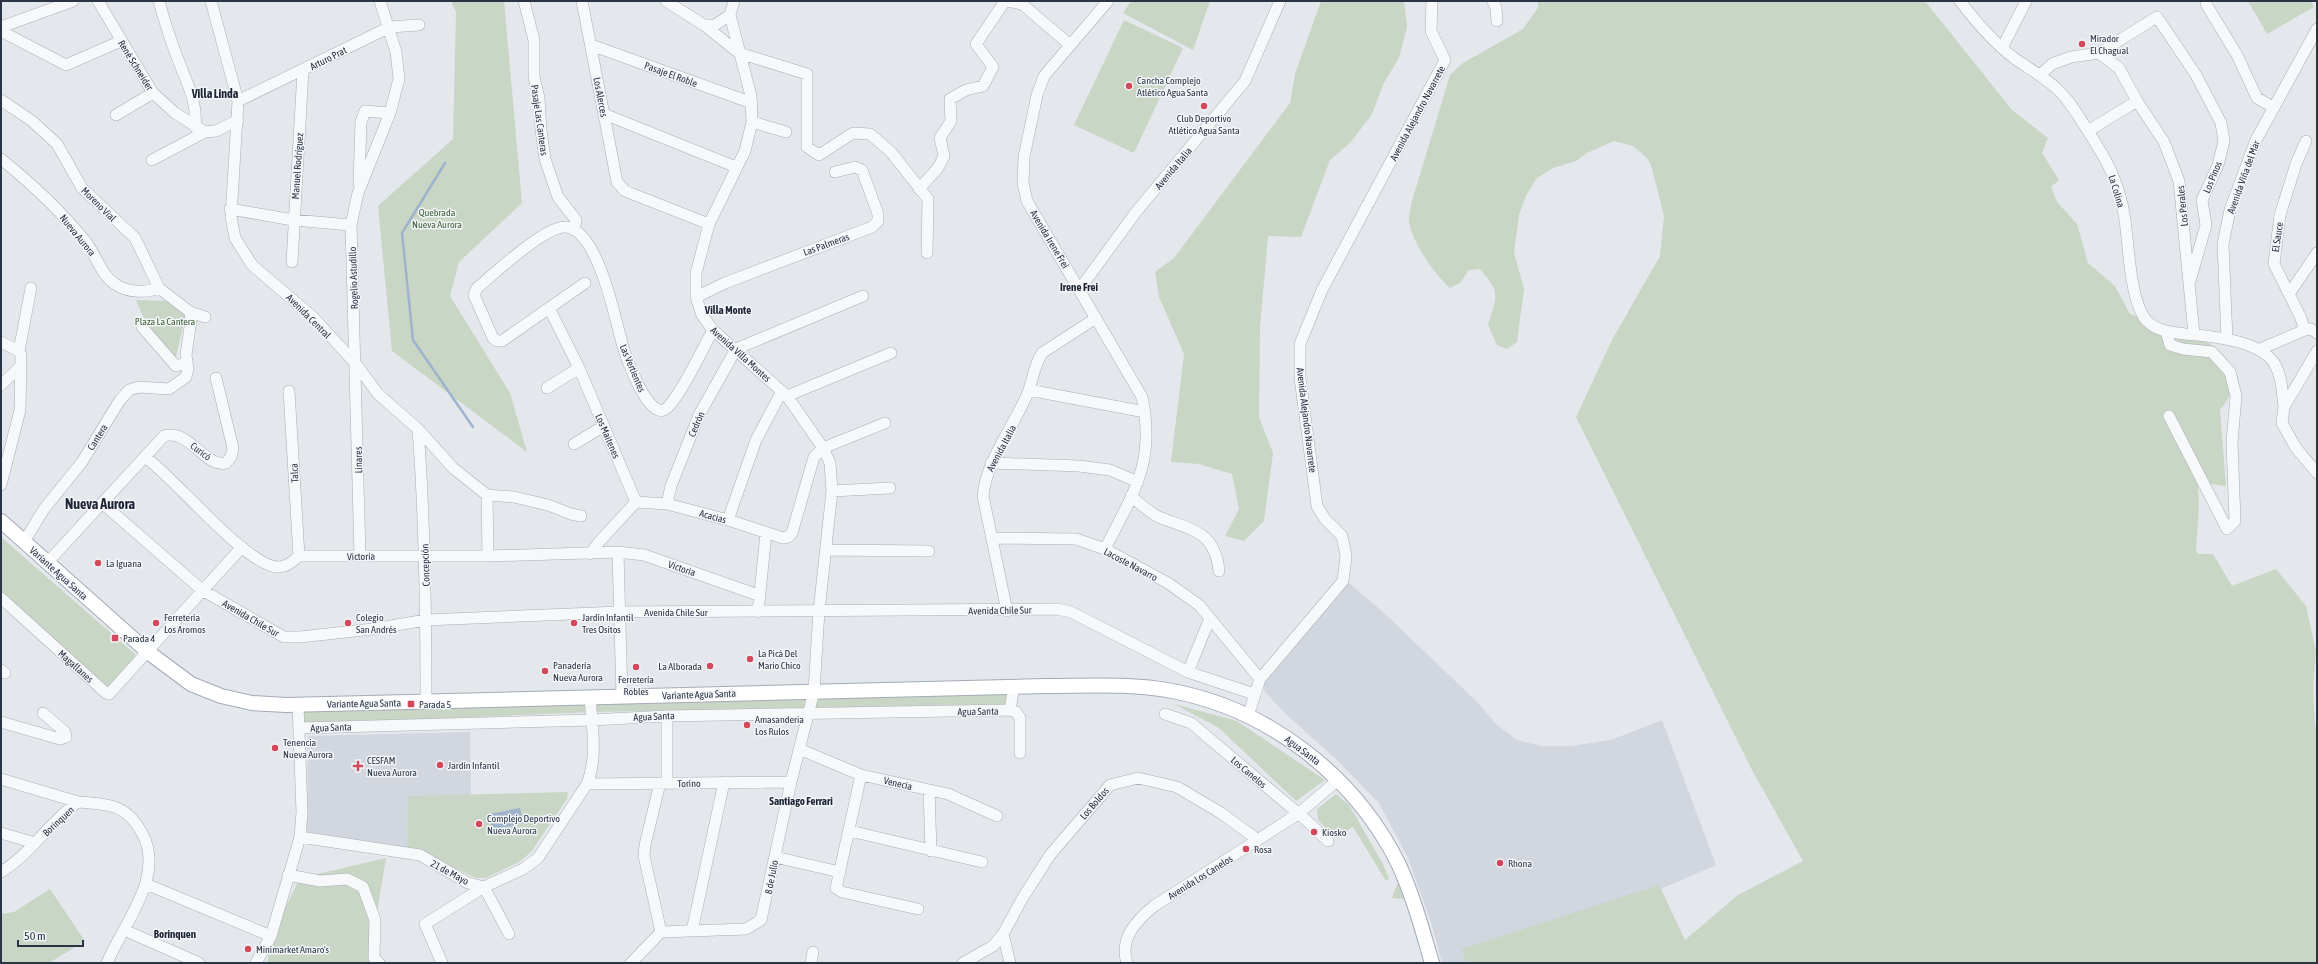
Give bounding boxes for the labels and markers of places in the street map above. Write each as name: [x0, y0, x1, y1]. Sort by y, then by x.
place label: Mirador El Chagual: [2090, 33, 2129, 56]
marker: Mirador El Chagual: [2077, 39, 2087, 49]
place label: Cancha Complejo Atlético Agua Santa: [1137, 75, 1208, 98]
marker: Cancha Complejo Atlético Agua Santa: [1124, 81, 1134, 91]
marker: Club Deportivo Atlético Agua Santa: [1199, 101, 1209, 111]
place label: Club Deportivo Atlético Agua Santa: [1168, 113, 1240, 136]
marker: La Iguana: [93, 558, 103, 568]
place label: La Iguana: [106, 558, 142, 569]
place label: Ferretería Los Aromos: [164, 612, 206, 635]
place label: Colegio San Andrés: [356, 612, 397, 635]
place label: Jardín Infantil Tres Ositos: [582, 612, 634, 635]
marker: Ferretería Los Aromos: [151, 618, 161, 628]
marker: Colegio San Andrés: [343, 618, 353, 628]
marker: Jardín Infantil Tres Ositos: [569, 618, 579, 628]
marker: Parada 4: [110, 633, 120, 643]
place label: Parada 4: [123, 633, 156, 644]
place label: La Picá Del Mario Chico: [758, 648, 801, 671]
marker: La Picá Del Mario Chico: [745, 654, 755, 664]
place label: Panadería Nueva Aurora: [553, 660, 603, 683]
place label: La Alborada: [658, 661, 702, 672]
marker: La Alborada: [705, 661, 715, 671]
marker: Ferretería Robles: [631, 662, 641, 672]
marker: Panadería Nueva Aurora: [540, 666, 550, 676]
place label: Ferretería Robles: [618, 674, 654, 697]
marker: Parada 5: [406, 699, 416, 709]
place label: Parada 5: [419, 699, 452, 710]
place label: Amasanderia Los Rulos: [755, 714, 804, 737]
marker: Amasanderia Los Rulos: [742, 720, 752, 730]
place label: Tenencia Nueva Aurora: [283, 737, 333, 760]
marker: Tenencia Nueva Aurora: [270, 743, 280, 753]
place label: CESFAM Nueva Aurora: [367, 755, 417, 778]
marker: CESFAM Nueva Aurora: [352, 760, 364, 772]
marker: Jardín Infantil: [435, 760, 445, 770]
place label: Jardín Infantil: [448, 760, 500, 771]
place label: Complejo Deportivo Nueva Aurora: [487, 813, 560, 836]
marker: Complejo Deportivo Nueva Aurora: [474, 819, 484, 829]
marker: Kiosko: [1309, 827, 1319, 837]
place label: Kiosko: [1322, 827, 1347, 838]
marker: Rosa: [1241, 844, 1251, 854]
place label: Rosa: [1254, 844, 1272, 855]
marker: Rhona: [1495, 858, 1505, 868]
place label: Rhona: [1508, 858, 1532, 869]
marker: Minimarket Amaro's: [243, 944, 253, 954]
place label: Minimarket Amaro's: [256, 944, 330, 955]

